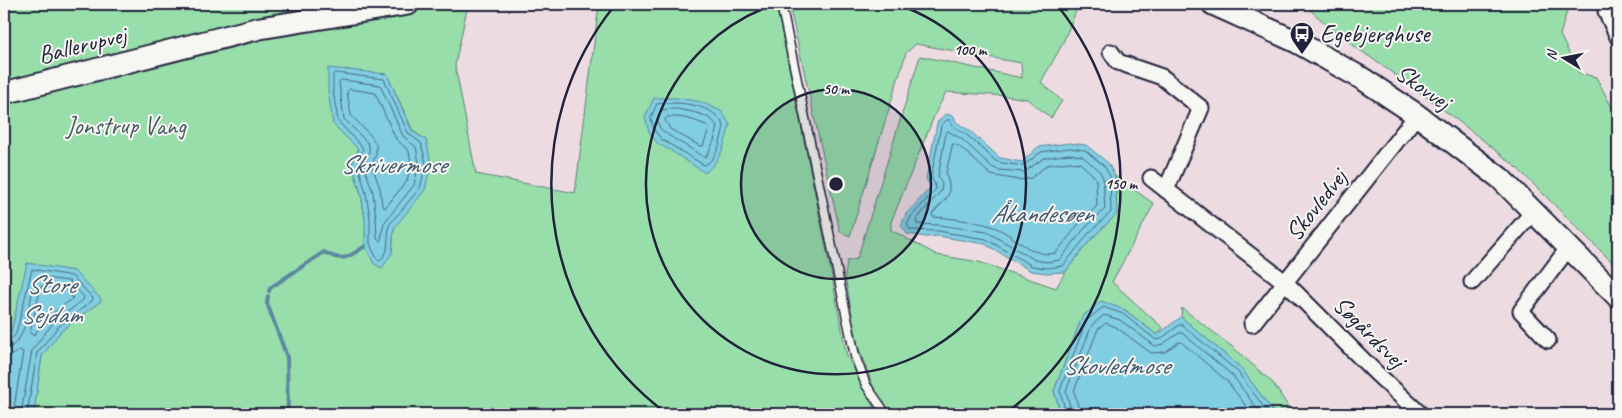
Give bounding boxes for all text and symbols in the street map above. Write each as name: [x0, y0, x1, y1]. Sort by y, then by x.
street label: Ballerupvej: [35, 18, 132, 71]
place label: Egebjerghuse: [1320, 18, 1431, 50]
bus stop icon: Egebjerghuse: [1289, 21, 1315, 55]
north arrow: [1540, 32, 1590, 82]
text: 100 m: [954, 41, 988, 60]
text: N: [1543, 48, 1561, 62]
street label: Skovvej: [1389, 57, 1459, 119]
text: 50 m: [823, 80, 850, 99]
park label: Jonstrup Vang: [65, 110, 187, 142]
water label: Skrivermose: [340, 148, 450, 181]
street label: Skovledvej: [1278, 160, 1356, 247]
centre of rings: [827, 175, 845, 193]
text: 150 m: [1105, 175, 1139, 194]
water label: Åkandesøen: [991, 197, 1096, 230]
water label: Store Sejdam: [20, 268, 84, 331]
street label: Søgårdsvej: [1326, 289, 1415, 378]
water label: Skovledmose: [1063, 349, 1173, 382]

